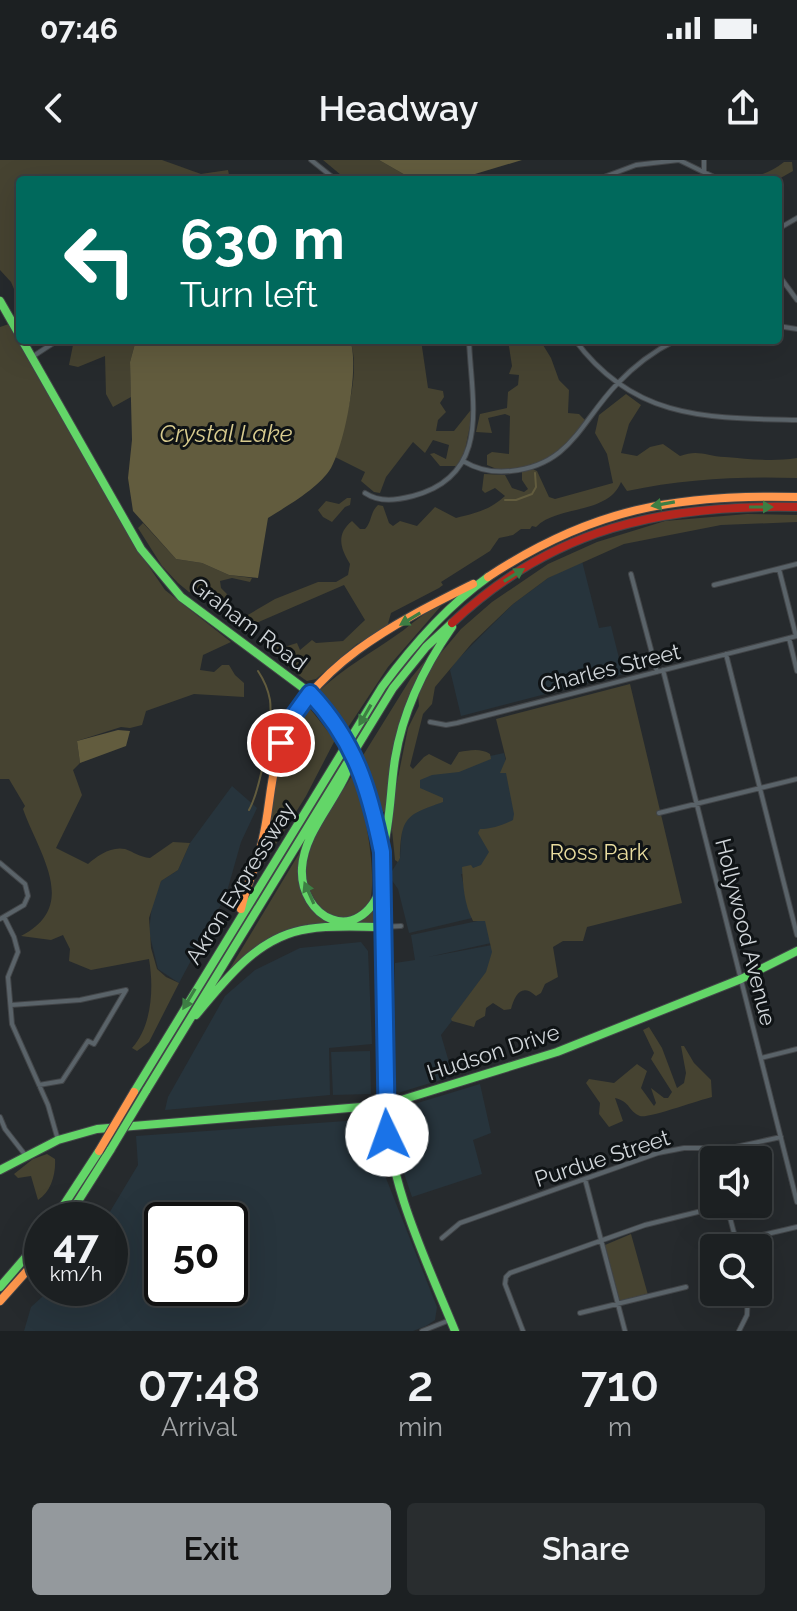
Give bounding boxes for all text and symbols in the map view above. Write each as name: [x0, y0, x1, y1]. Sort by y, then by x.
text: 07:46: [40, 11, 118, 46]
icon: back: [32, 86, 76, 130]
icon: share: [721, 86, 765, 130]
text: Headway: [319, 87, 478, 129]
text: 630 m: [180, 206, 345, 272]
icon: left: [48, 208, 152, 312]
text: Turn left: [180, 273, 318, 315]
water label: Crystal Lake: [159, 419, 293, 448]
one-way arrow: [651, 498, 676, 510]
one-way arrow: [749, 501, 774, 513]
one-way arrow: [504, 568, 525, 583]
street label: Graham Road: [186, 572, 312, 676]
one-way arrow: [399, 611, 421, 625]
street label: Charles Street: [537, 638, 683, 698]
one-way arrow: [358, 704, 372, 726]
pin: [247, 709, 315, 777]
icon: arrive: [259, 721, 303, 765]
street label: Akron Expressway: [180, 797, 300, 969]
street label: Hollywood Avenue: [710, 836, 782, 1028]
park label: Ross Park: [550, 839, 649, 865]
one-way arrow: [302, 881, 315, 905]
one-way arrow: [182, 988, 196, 1010]
street label: Hudson Drive: [424, 1018, 563, 1086]
position arrow: [345, 1093, 429, 1177]
street label: Purdue Street: [531, 1124, 673, 1192]
map controls: [700, 1146, 772, 1306]
button: sound: [700, 1146, 772, 1218]
speed limit sign: 50: [144, 1202, 248, 1306]
text: 47: [53, 1220, 99, 1267]
button: search: [700, 1234, 772, 1306]
text: km/h: [50, 1262, 102, 1286]
text: 07:48: [138, 1356, 260, 1412]
text: 2: [407, 1356, 434, 1412]
text: 710: [581, 1356, 659, 1412]
text: Arrival: [161, 1412, 237, 1442]
text: min: [398, 1412, 443, 1442]
text: m: [608, 1412, 632, 1442]
button: Exit: [32, 1503, 391, 1595]
button: Share: [407, 1503, 765, 1595]

